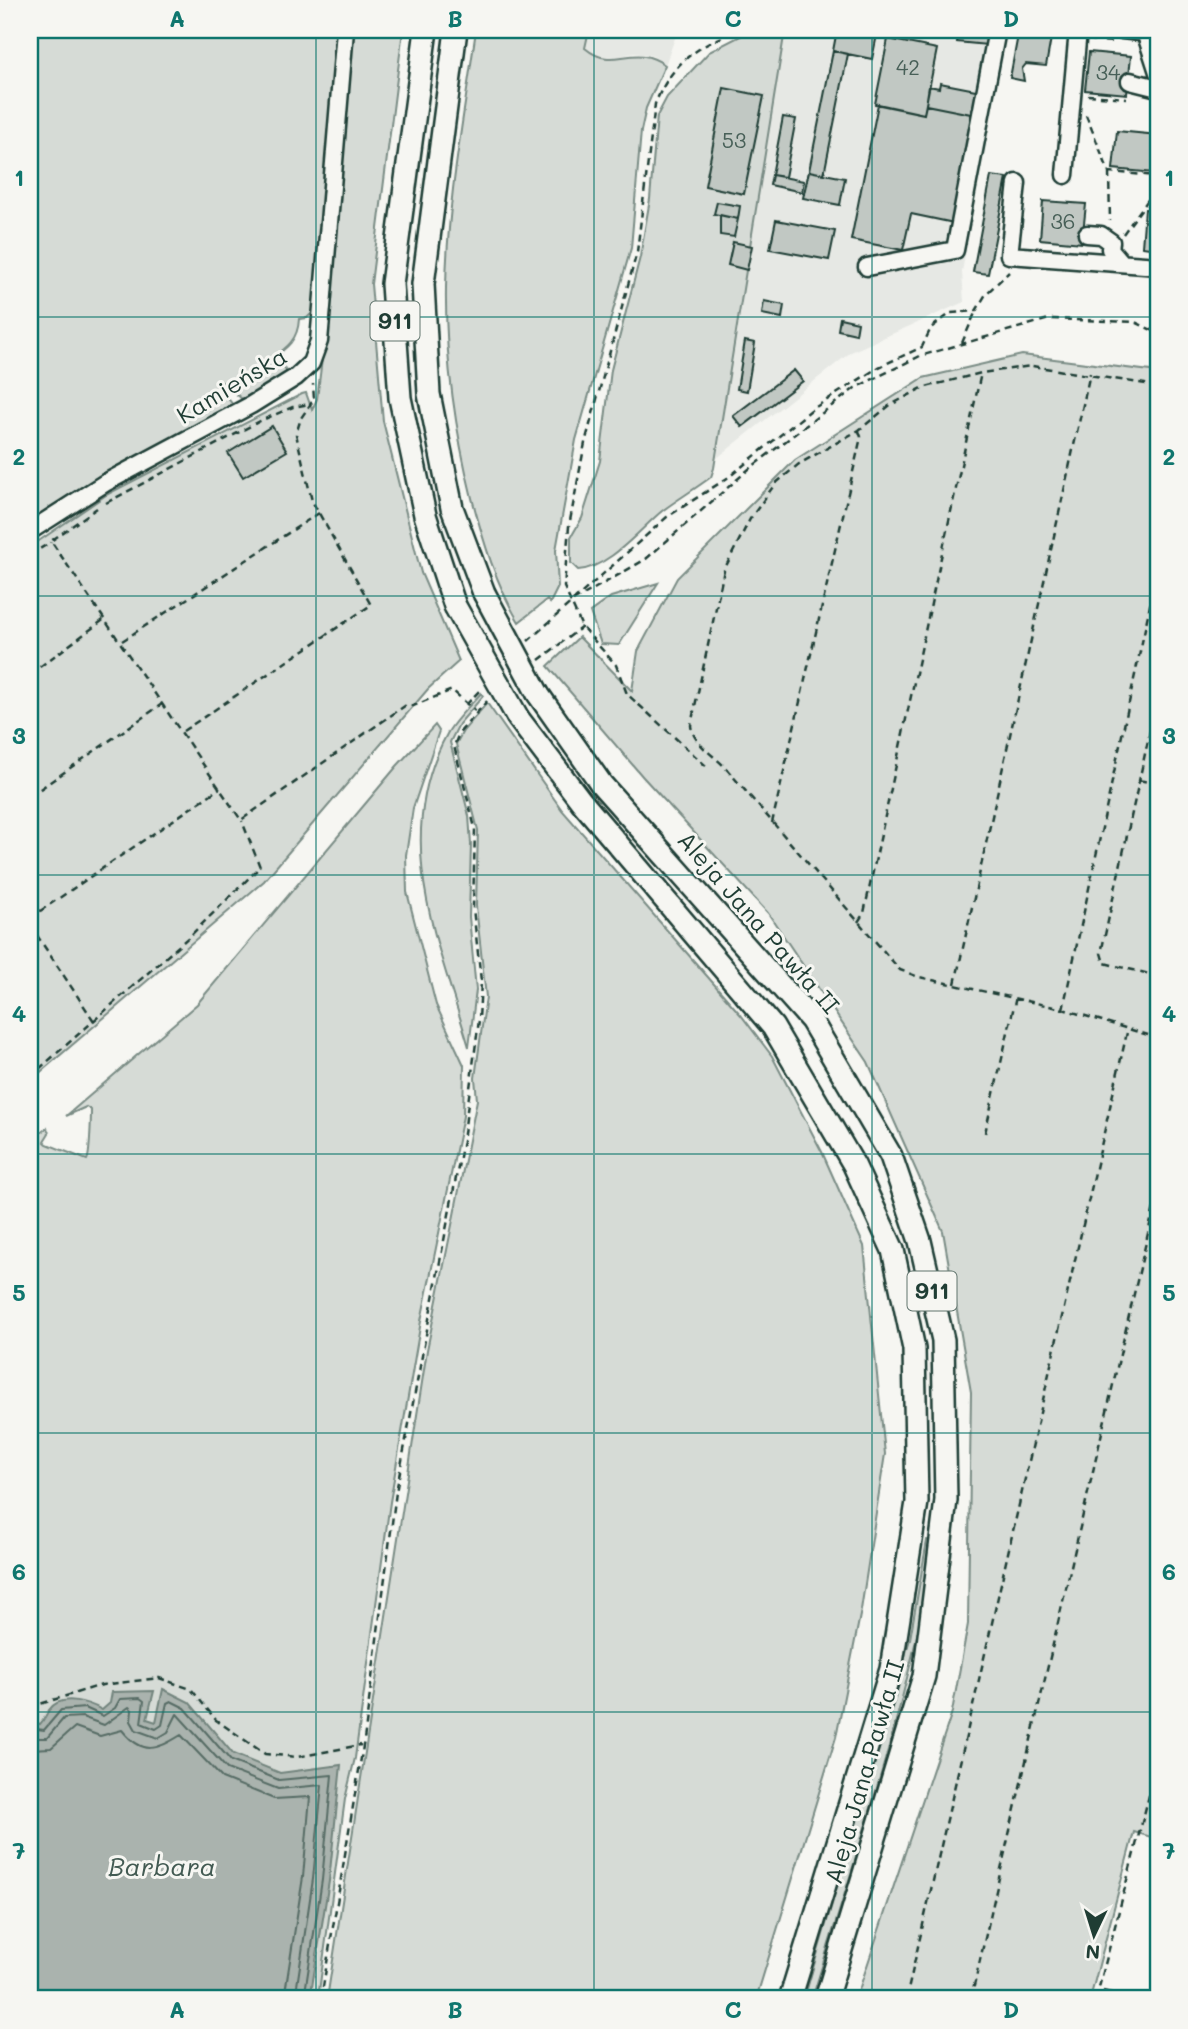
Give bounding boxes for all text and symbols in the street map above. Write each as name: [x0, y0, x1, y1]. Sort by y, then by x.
text: A: [169, 3, 185, 33]
text: B: [447, 3, 463, 33]
text: C: [724, 3, 742, 33]
text: D: [1003, 3, 1019, 33]
house number: 42: [896, 53, 920, 80]
house number: 34: [1096, 58, 1121, 85]
house number: 53: [722, 126, 746, 153]
text: 1: [14, 162, 24, 192]
text: 1: [1164, 162, 1174, 192]
house number: 36: [1051, 207, 1076, 234]
road number: 911: [370, 302, 420, 340]
street label: Kamieńska: [170, 340, 292, 430]
text: 2: [13, 441, 25, 471]
text: 2: [1163, 441, 1175, 471]
text: 3: [12, 720, 26, 750]
text: 3: [1162, 720, 1176, 750]
street label: Aleja Jana Pawła II: [671, 824, 847, 1020]
text: 4: [12, 998, 26, 1028]
text: 4: [1162, 998, 1176, 1028]
road number: 911: [908, 1272, 956, 1310]
text: 5: [12, 1277, 26, 1307]
text: 5: [1162, 1277, 1176, 1307]
text: 6: [12, 1556, 26, 1586]
text: 6: [1162, 1556, 1176, 1586]
street label: Aleja Jana Pawła II: [817, 1656, 910, 1887]
text: 7: [13, 1835, 26, 1865]
text: 7: [1163, 1835, 1176, 1865]
water label: Barbara: [108, 1849, 216, 1883]
north arrow: [1058, 1899, 1128, 1969]
text: N: [1085, 1939, 1101, 1965]
text: A: [169, 1994, 185, 2024]
text: B: [447, 1994, 463, 2024]
text: C: [724, 1994, 742, 2024]
text: D: [1003, 1994, 1019, 2024]

